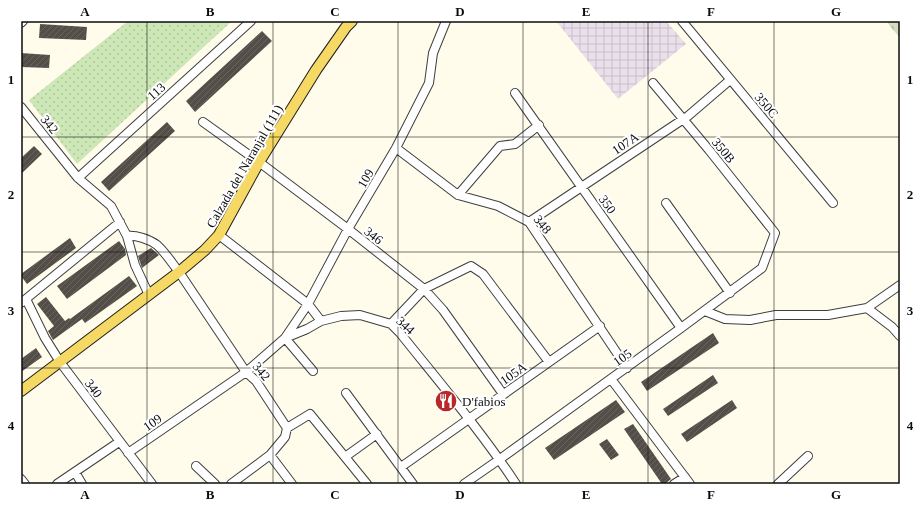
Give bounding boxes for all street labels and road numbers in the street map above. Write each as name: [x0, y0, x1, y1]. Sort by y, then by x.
street label: 113: [144, 79, 168, 103]
street label: 350C: [752, 90, 781, 121]
street label: Calzada del Naranjal (111): [203, 102, 286, 230]
street label: 342: [38, 112, 62, 137]
street label: 107A: [609, 129, 642, 158]
street label: 350B: [709, 135, 739, 166]
street label: 109: [354, 166, 377, 190]
street label: 350: [596, 192, 619, 217]
street label: 348: [531, 212, 555, 237]
street label: 346: [361, 223, 386, 248]
street label: 344: [393, 313, 418, 338]
street label: 105: [610, 346, 635, 369]
street label: 342: [250, 359, 274, 384]
street label: 105A: [497, 359, 530, 388]
street label: 340: [82, 376, 105, 401]
street label: 109: [140, 411, 165, 434]

